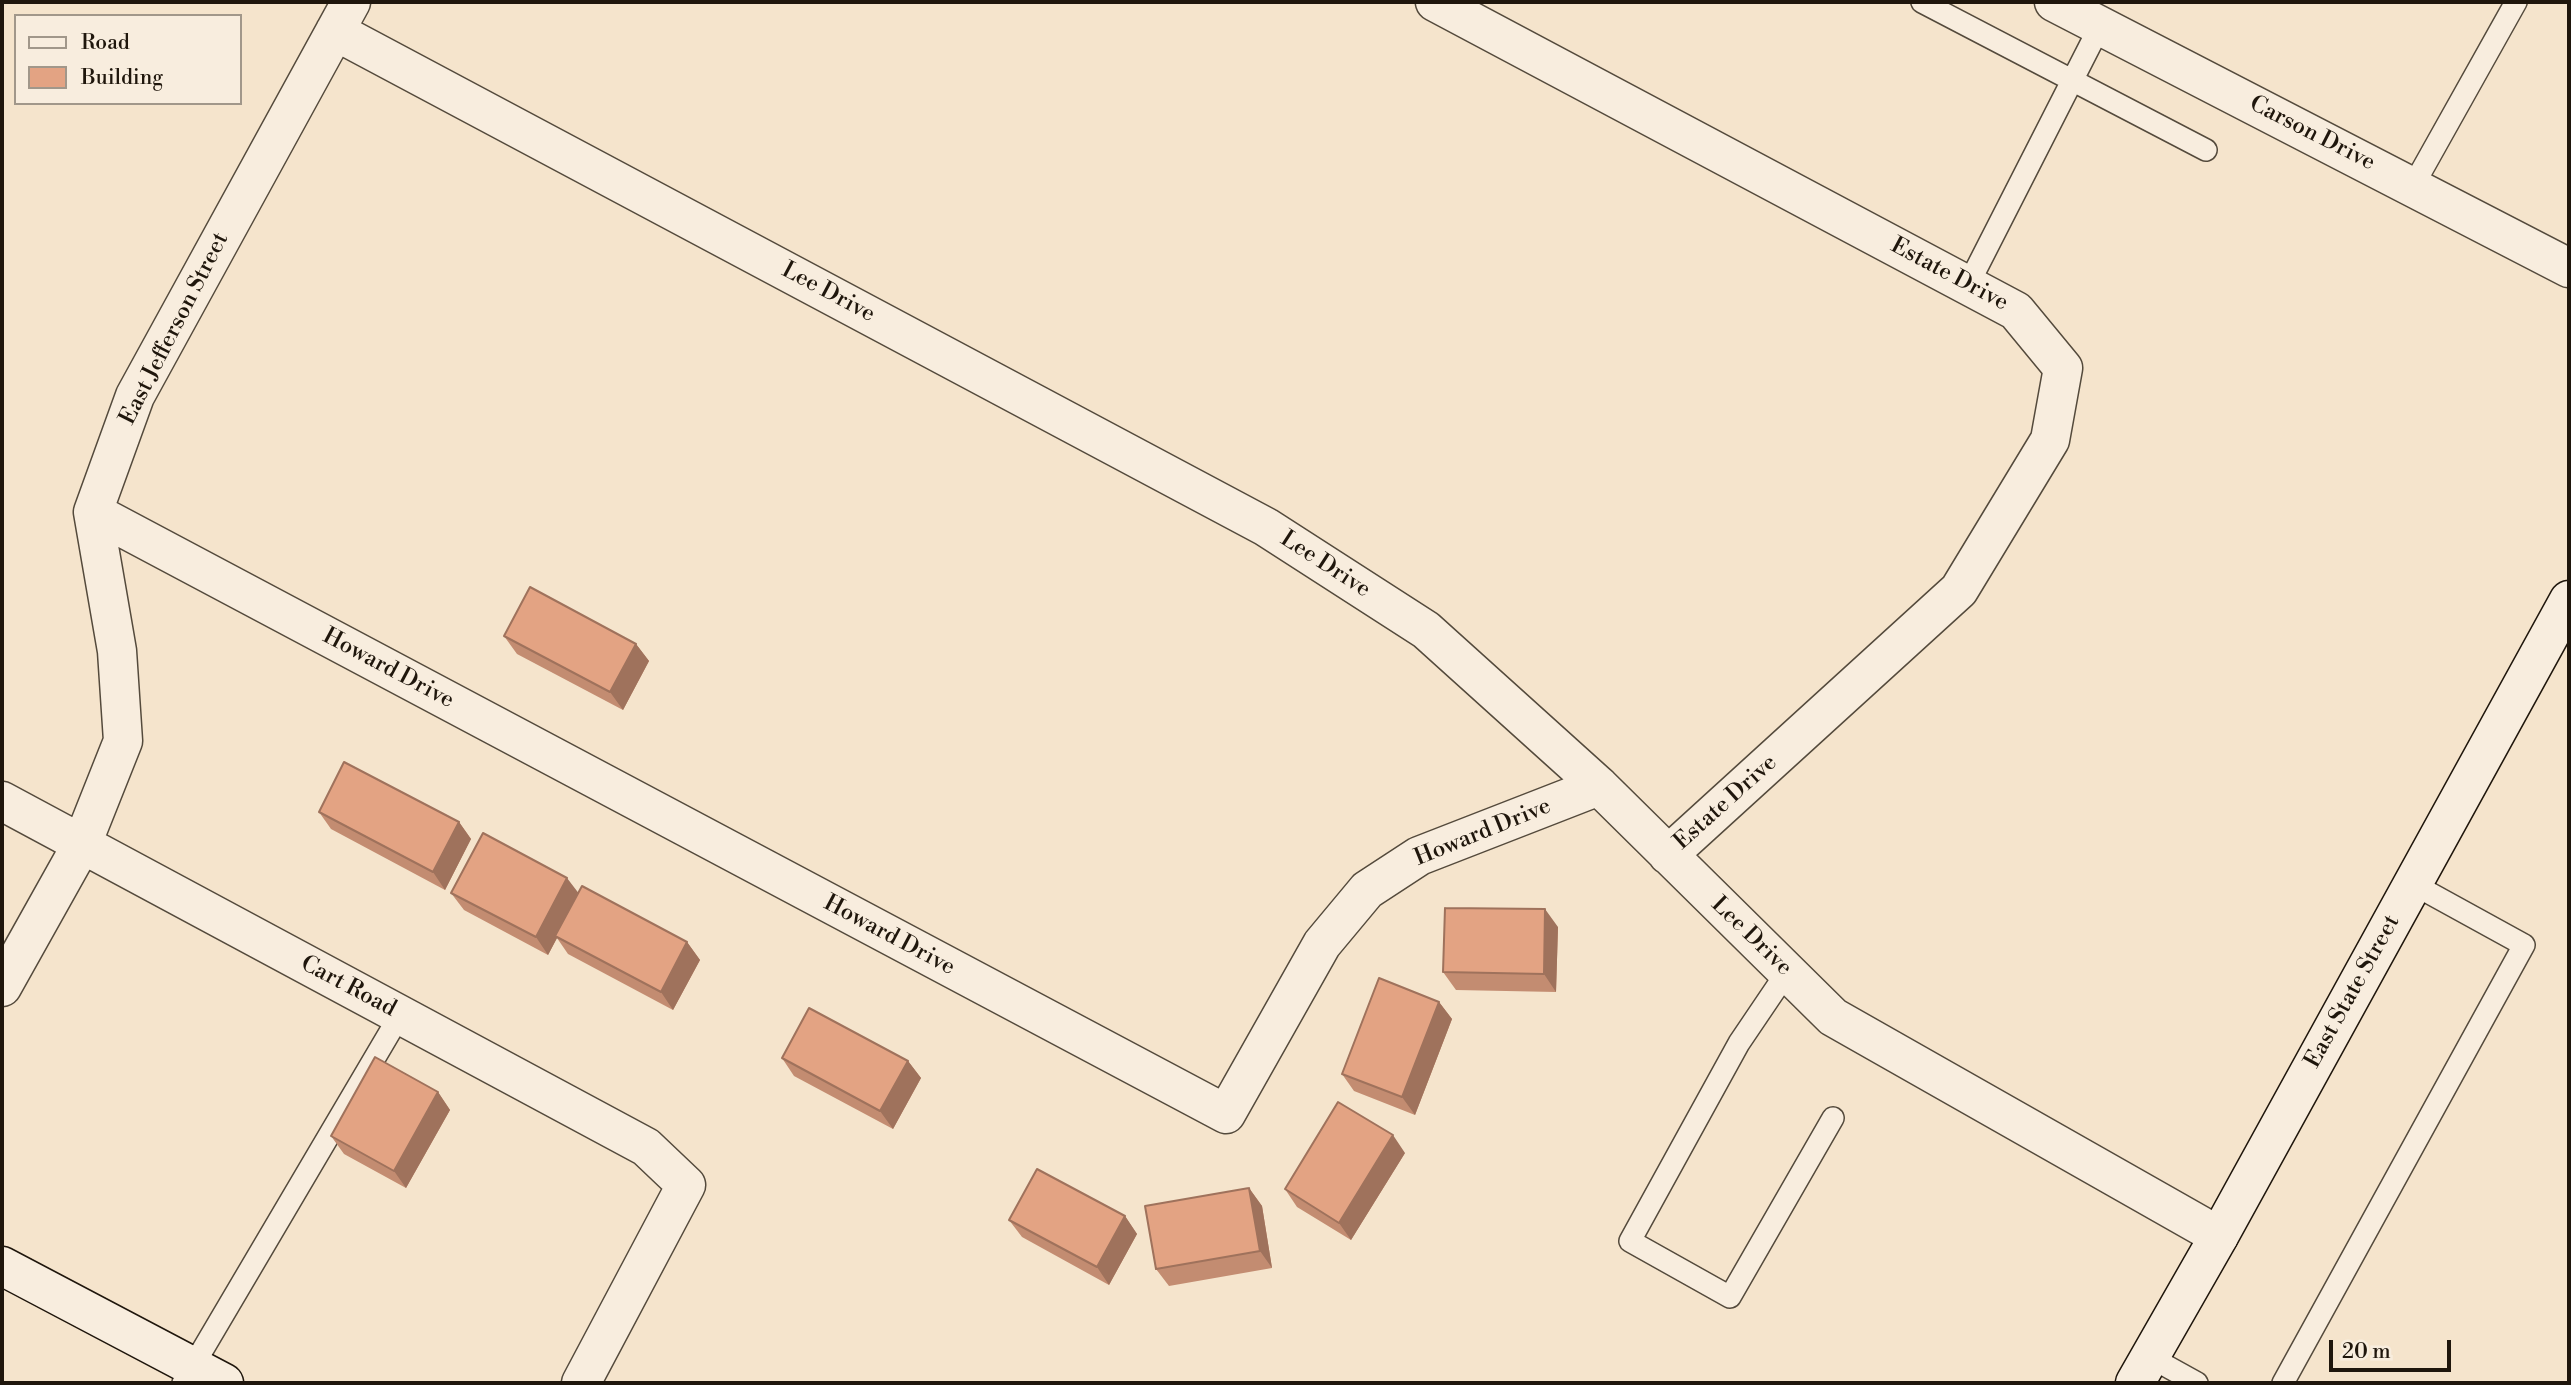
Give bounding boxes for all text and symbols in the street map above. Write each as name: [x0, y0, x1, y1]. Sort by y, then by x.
legend: [14, 14, 242, 105]
text: Road: [81, 30, 130, 56]
text: Building: [81, 65, 163, 91]
street label: Carson Drive: [2245, 91, 2379, 177]
street label: East Jefferson Street: [115, 228, 235, 430]
street label: Estate Drive: [1885, 232, 2013, 318]
street label: Lee Drive: [777, 257, 879, 329]
street label: Lee Drive: [1275, 526, 1375, 604]
street label: Howard Drive: [318, 623, 458, 715]
street label: Estate Drive: [1669, 750, 1783, 856]
street label: Howard Drive: [1411, 793, 1555, 873]
street label: Howard Drive: [819, 890, 959, 982]
street label: Lee Drive: [1705, 892, 1797, 982]
street label: East State Street: [2300, 911, 2406, 1073]
street label: Cart Road: [296, 950, 400, 1024]
scale bar: [2333, 1326, 2456, 1370]
text: 20 m: [2342, 1339, 2391, 1365]

